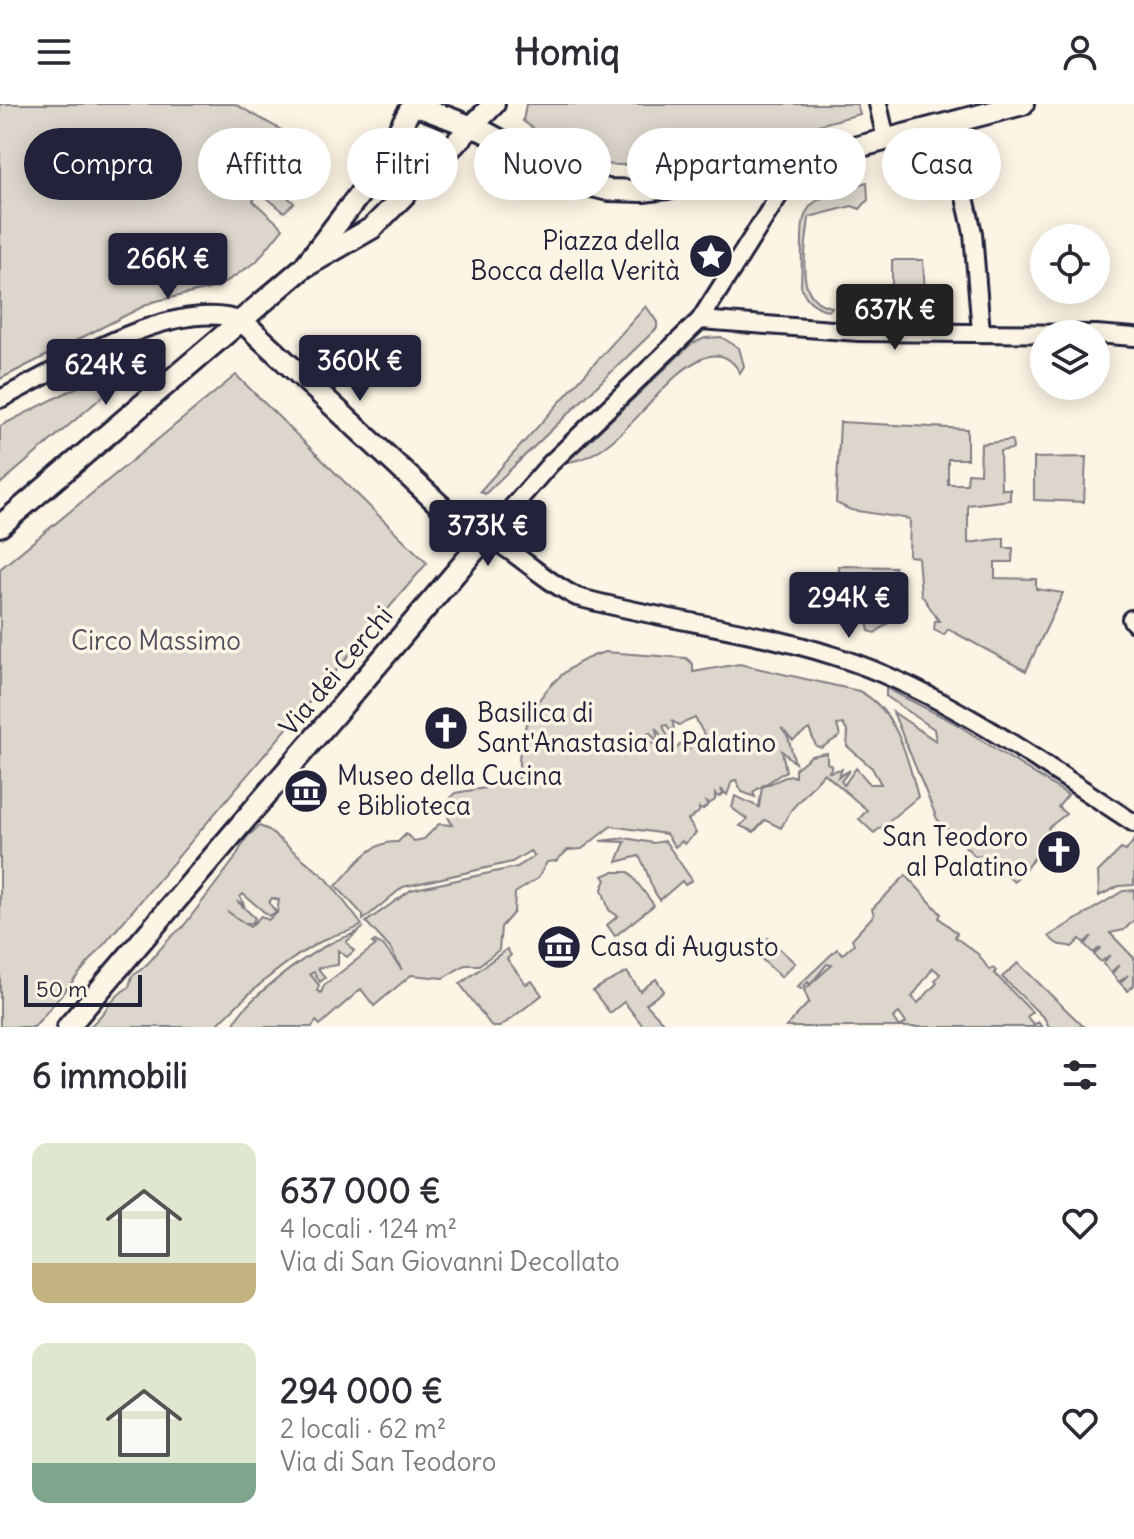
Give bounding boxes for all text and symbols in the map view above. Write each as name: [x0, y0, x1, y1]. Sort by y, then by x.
icon: menu: [32, 30, 76, 74]
text: Homiq: [514, 30, 620, 75]
icon: person: [1058, 30, 1102, 74]
chip: Compra: [24, 128, 182, 200]
chip: Affitta: [198, 128, 331, 200]
chip: Filtri: [347, 128, 458, 200]
chip: Nuovo: [474, 128, 611, 200]
chip: Appartamento: [627, 128, 866, 200]
chip: Casa: [882, 128, 1001, 200]
place label: Piazza della Bocca della Verità: [470, 224, 680, 287]
map controls: [1030, 224, 1110, 400]
button: locate: [1030, 224, 1110, 304]
place icon: Piazza della Bocca della Verità: [687, 232, 735, 280]
pin: 266K €: [103, 233, 233, 301]
text: 266K €: [126, 242, 210, 275]
pin: 637K €: [830, 284, 960, 352]
text: 637K €: [854, 293, 936, 326]
button: layers: [1030, 320, 1110, 400]
pin: 360K €: [295, 335, 425, 403]
pin: 624K €: [41, 339, 171, 407]
text: 360K €: [317, 344, 403, 377]
text: 624K €: [65, 348, 147, 381]
pin: 373K €: [423, 500, 553, 568]
text: 373K €: [447, 509, 529, 542]
pin: 294K €: [784, 572, 914, 640]
text: 294K €: [807, 581, 891, 614]
street label: Via dei Cerchi: [272, 599, 399, 742]
park label: Circo Massimo: [71, 624, 241, 657]
place label: Basilica di Sant'Anastasia al Palatino: [477, 696, 776, 759]
church icon: Basilica di Sant'Anastasia al Palatino: [422, 704, 470, 752]
place label: Museo della Cucina e Biblioteca: [337, 759, 562, 822]
museum icon: Museo della Cucina e Biblioteca: [282, 767, 330, 815]
place label: San Teodoro al Palatino: [882, 820, 1028, 883]
church icon: San Teodoro al Palatino: [1035, 828, 1083, 876]
museum icon: Casa di Augusto: [535, 923, 583, 971]
place label: Casa di Augusto: [590, 930, 779, 963]
scale bar: [24, 971, 142, 1007]
text: 50 m: [36, 975, 88, 1003]
icon: filters: [1058, 1053, 1102, 1097]
text: 6 immobili: [32, 1054, 188, 1097]
text: 637 000 €: [280, 1169, 441, 1212]
icon: home: [96, 1175, 192, 1271]
icon: heart: [1058, 1201, 1102, 1245]
text: 4 locali · 124 m²: [280, 1212, 457, 1245]
text: Via di San Giovanni Decollato: [280, 1245, 620, 1278]
text: 294 000 €: [280, 1369, 443, 1412]
icon: home: [96, 1375, 192, 1471]
icon: heart: [1058, 1401, 1102, 1445]
text: 2 locali · 62 m²: [280, 1412, 447, 1445]
text: Via di San Teodoro: [280, 1445, 496, 1478]

